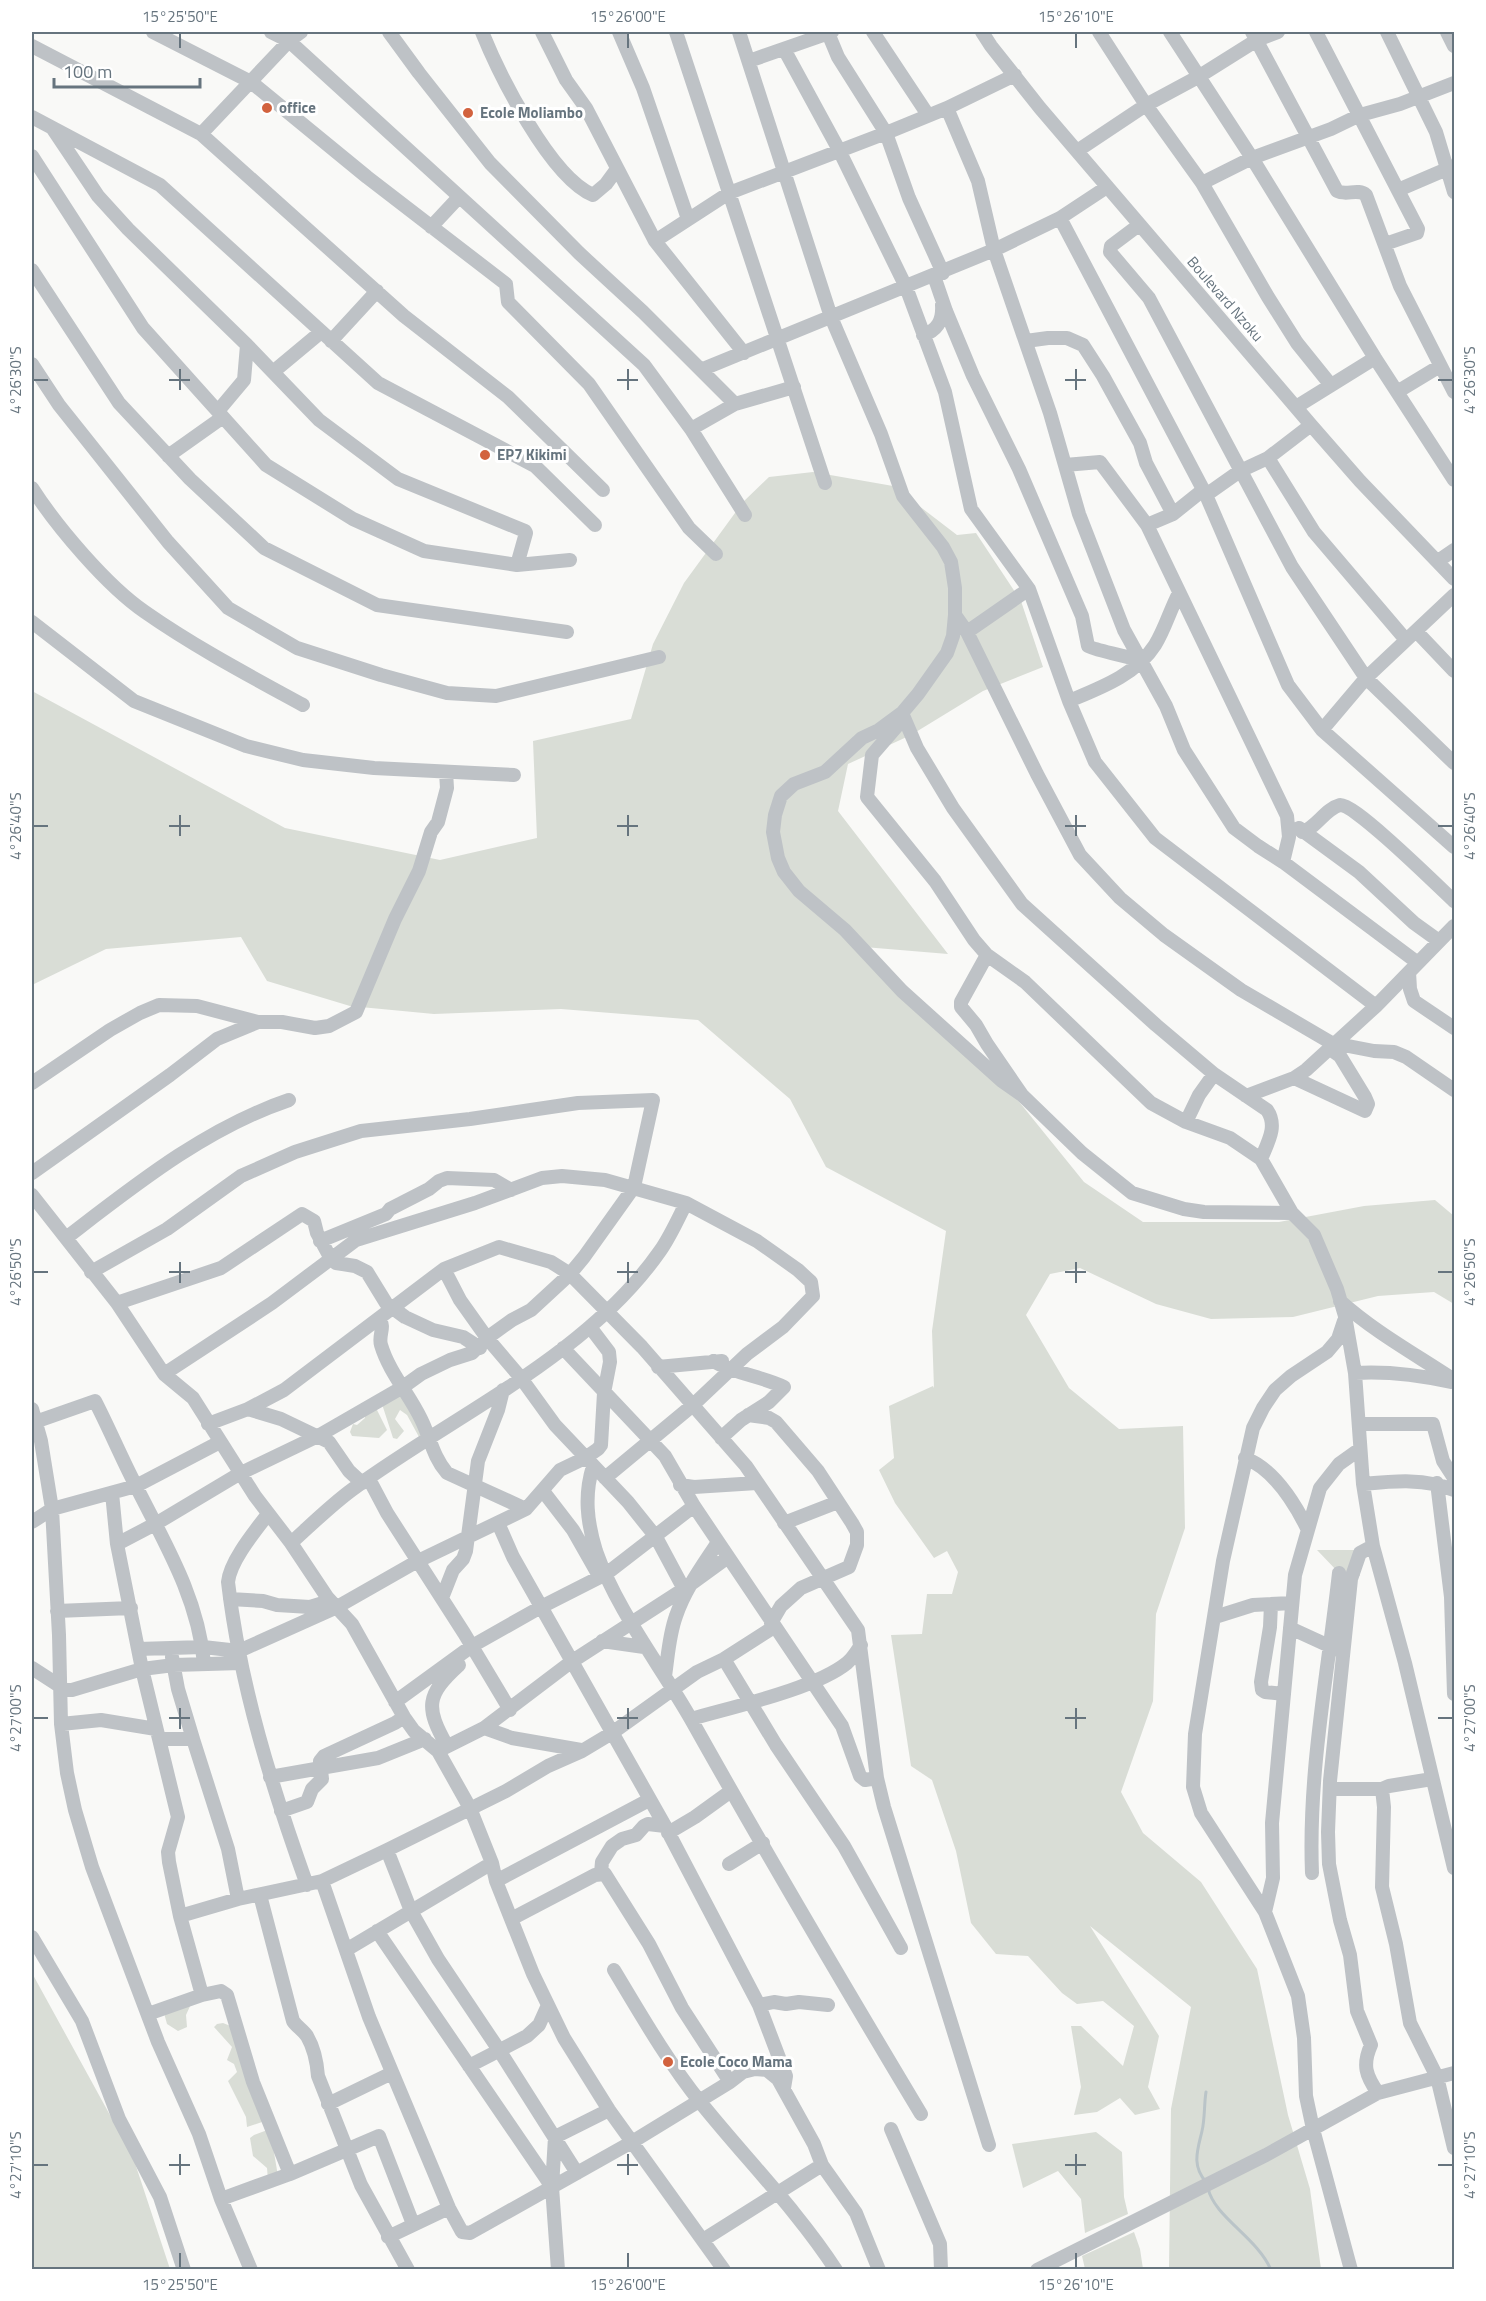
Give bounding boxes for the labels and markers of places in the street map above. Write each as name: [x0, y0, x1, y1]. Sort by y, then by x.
place label: office: [279, 96, 316, 119]
marker: office: [260, 101, 274, 115]
place label: Ecole Moliambo: [480, 101, 583, 124]
marker: Ecole Moliambo: [461, 106, 475, 120]
place label: EP7 Kikimi: [497, 443, 567, 466]
marker: EP7 Kikimi: [478, 448, 492, 462]
place label: Ecole Coco Mama: [680, 2050, 793, 2073]
marker: Ecole Coco Mama: [661, 2055, 675, 2069]

